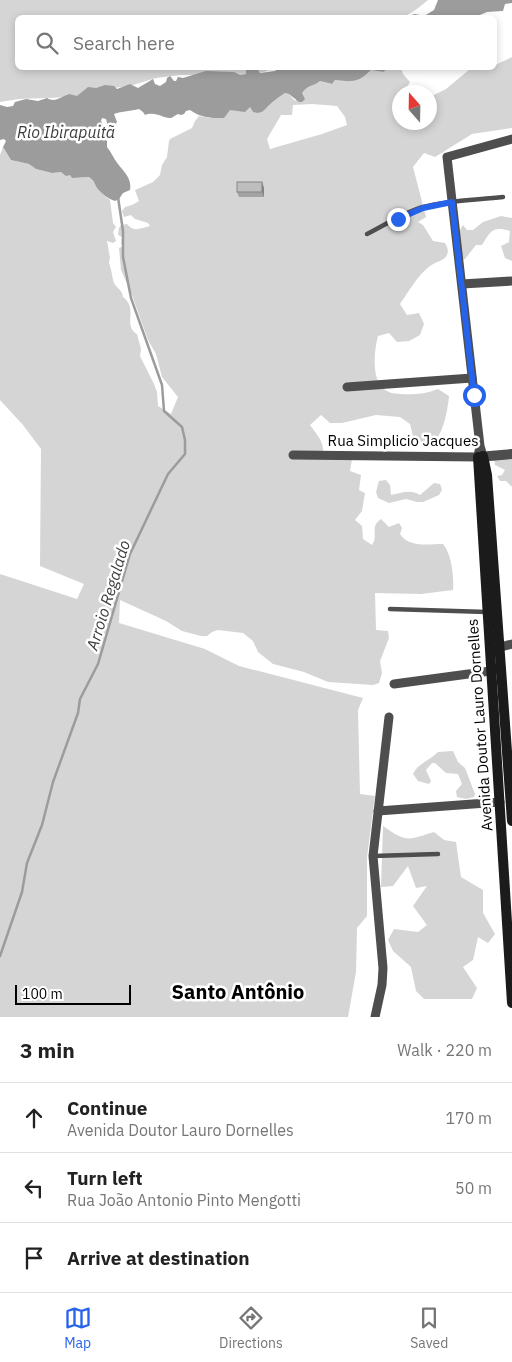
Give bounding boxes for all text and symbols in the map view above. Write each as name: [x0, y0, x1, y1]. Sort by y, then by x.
search box: [15, 15, 497, 70]
icon: search: [33, 29, 61, 57]
text: Search here: [73, 31, 175, 55]
north arrow: [392, 85, 437, 130]
water label: Rio Ibirapuitã: [17, 122, 115, 142]
route end: [387, 208, 410, 231]
route start: [463, 384, 486, 407]
street label: Rua Simplicio Jacques: [328, 431, 478, 450]
water label: Arroio Regalado: [81, 537, 134, 653]
street label: Avenida Doutor Lauro Dornelles: [463, 618, 496, 832]
district label: Santo Antônio: [172, 978, 304, 1005]
scale bar: [15, 982, 131, 1005]
text: 100 m: [22, 985, 63, 1003]
text: 3 min: [20, 1036, 75, 1064]
text: Walk · 220 m: [397, 1040, 492, 1060]
text: Continue: [67, 1096, 147, 1120]
icon: ahead: [20, 1104, 48, 1132]
text: 170 m: [445, 1108, 492, 1128]
text: Avenida Doutor Lauro Dornelles: [67, 1120, 294, 1140]
text: Turn left: [67, 1166, 143, 1190]
icon: left: [20, 1174, 48, 1202]
text: 50 m: [455, 1178, 492, 1198]
text: Rua João Antonio Pinto Mengotti: [67, 1190, 301, 1210]
icon: arrive: [20, 1244, 48, 1272]
text: Arrive at destination: [67, 1246, 250, 1270]
tab: Map: [64, 1304, 92, 1352]
tab: Directions: [219, 1304, 283, 1352]
tab: Saved: [410, 1304, 448, 1352]

